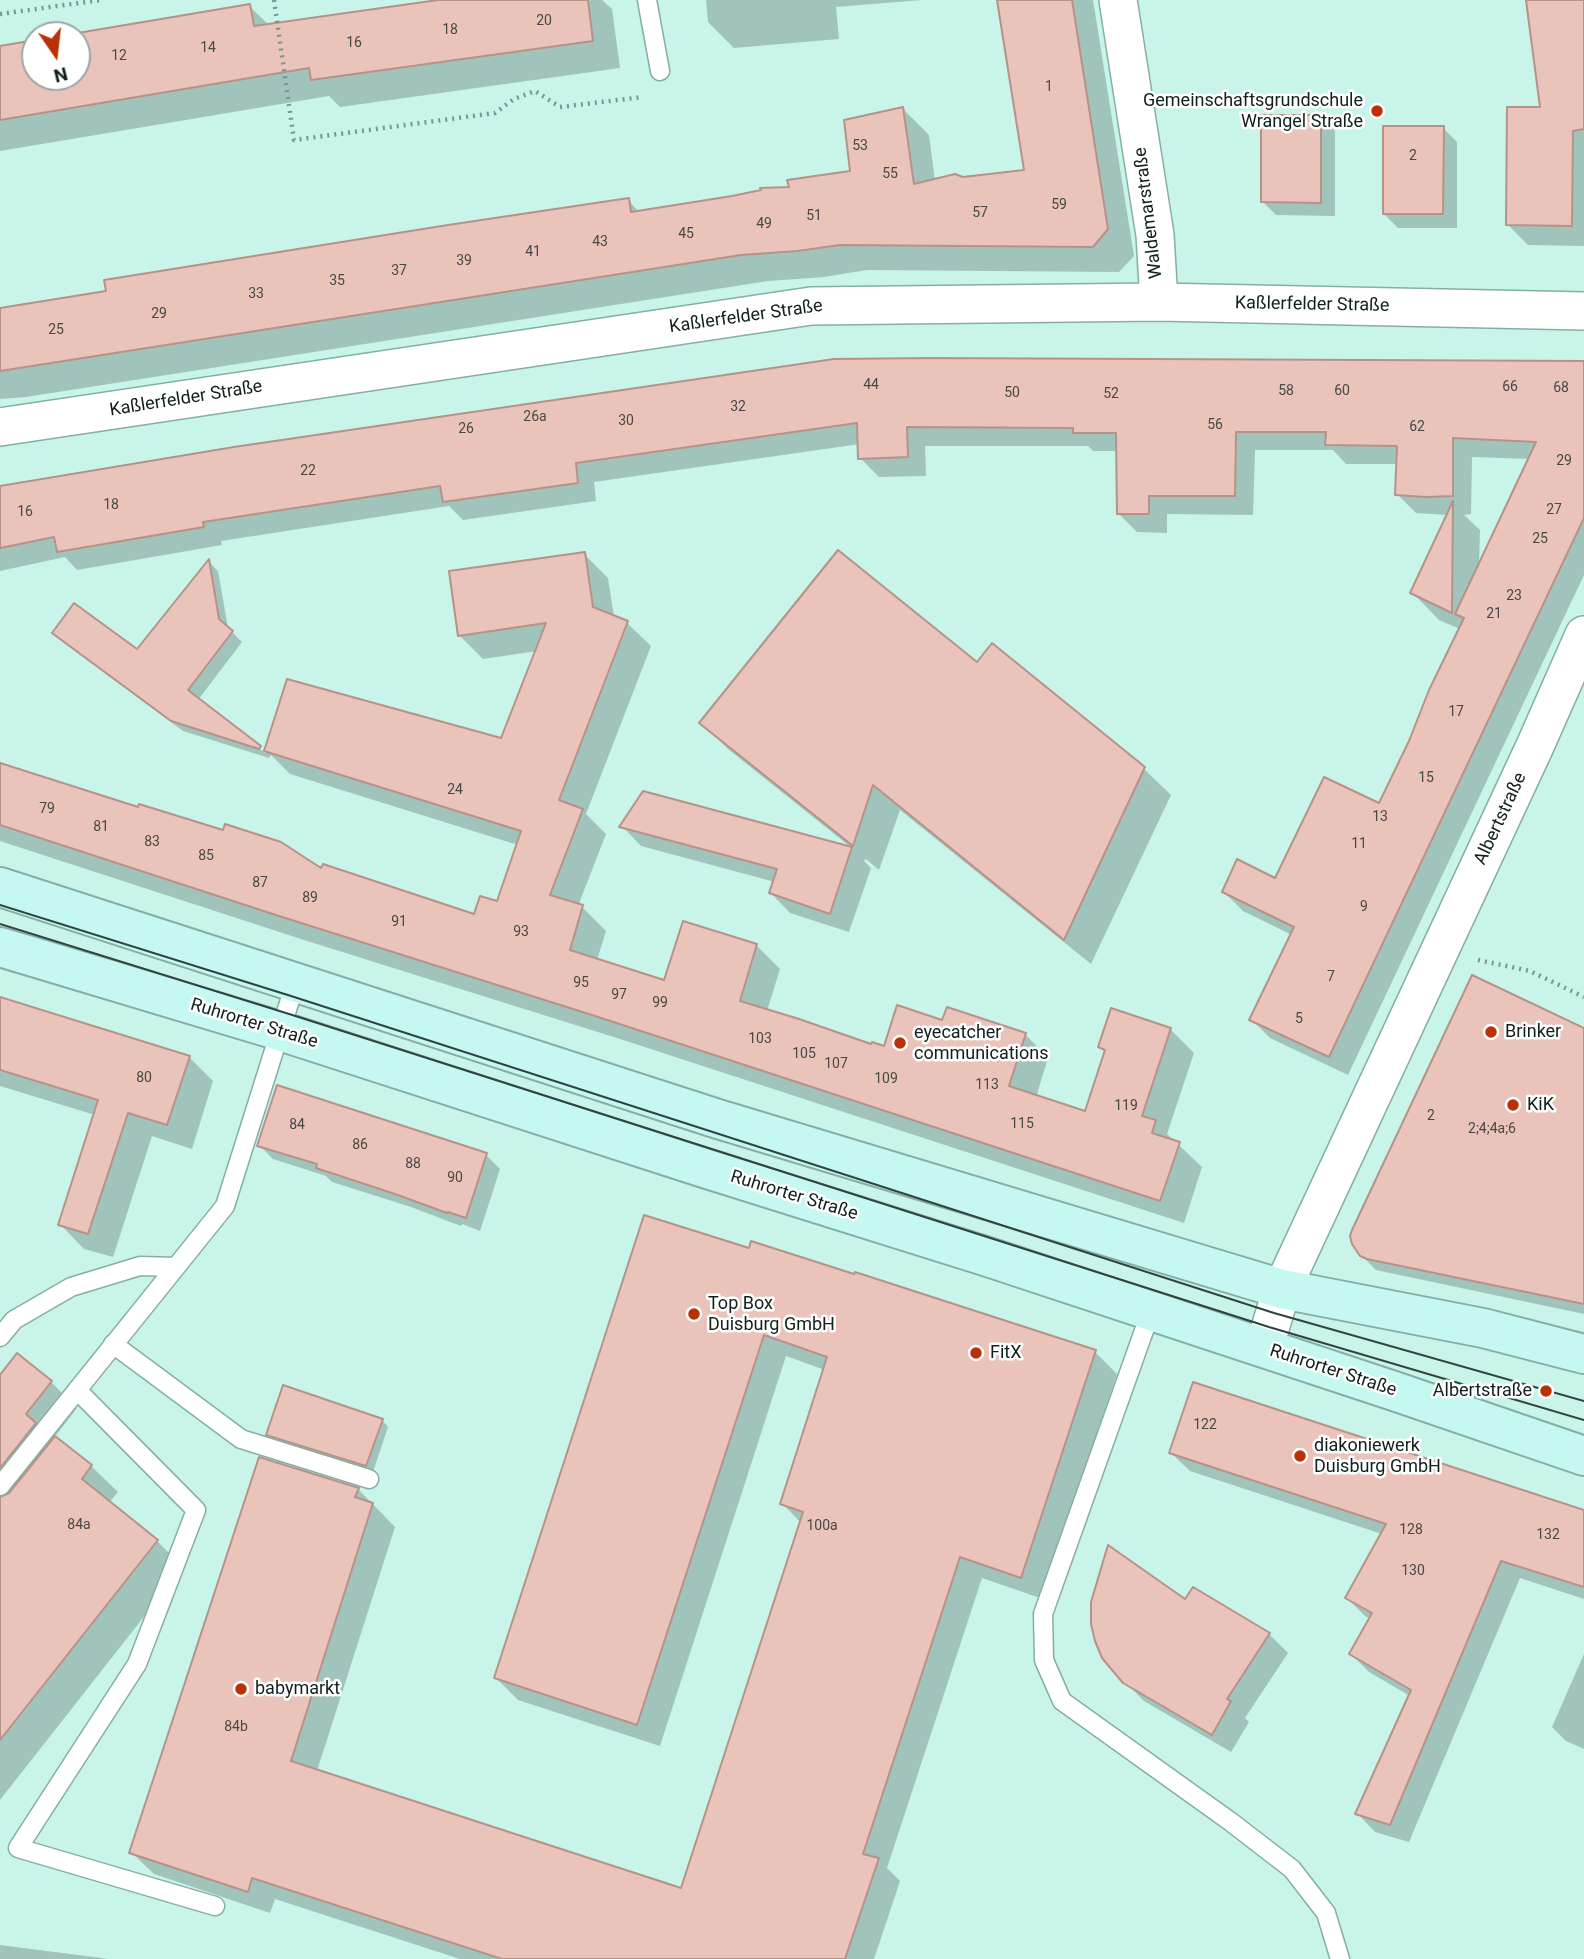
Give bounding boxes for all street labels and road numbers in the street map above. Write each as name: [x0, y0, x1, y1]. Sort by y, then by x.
street label: Waldemarstraße: [1130, 146, 1168, 280]
street label: Kaßlerfelder Straße: [1235, 293, 1389, 317]
street label: Kaßlerfelder Straße: [668, 296, 824, 338]
street label: Kaßlerfelder Straße: [108, 376, 264, 422]
street label: Albertstraße: [1470, 769, 1532, 869]
street label: Ruhrorter Straße: [188, 994, 320, 1054]
street label: Ruhrorter Straße: [728, 1166, 860, 1226]
street label: Ruhrorter Straße: [1267, 1340, 1399, 1402]

